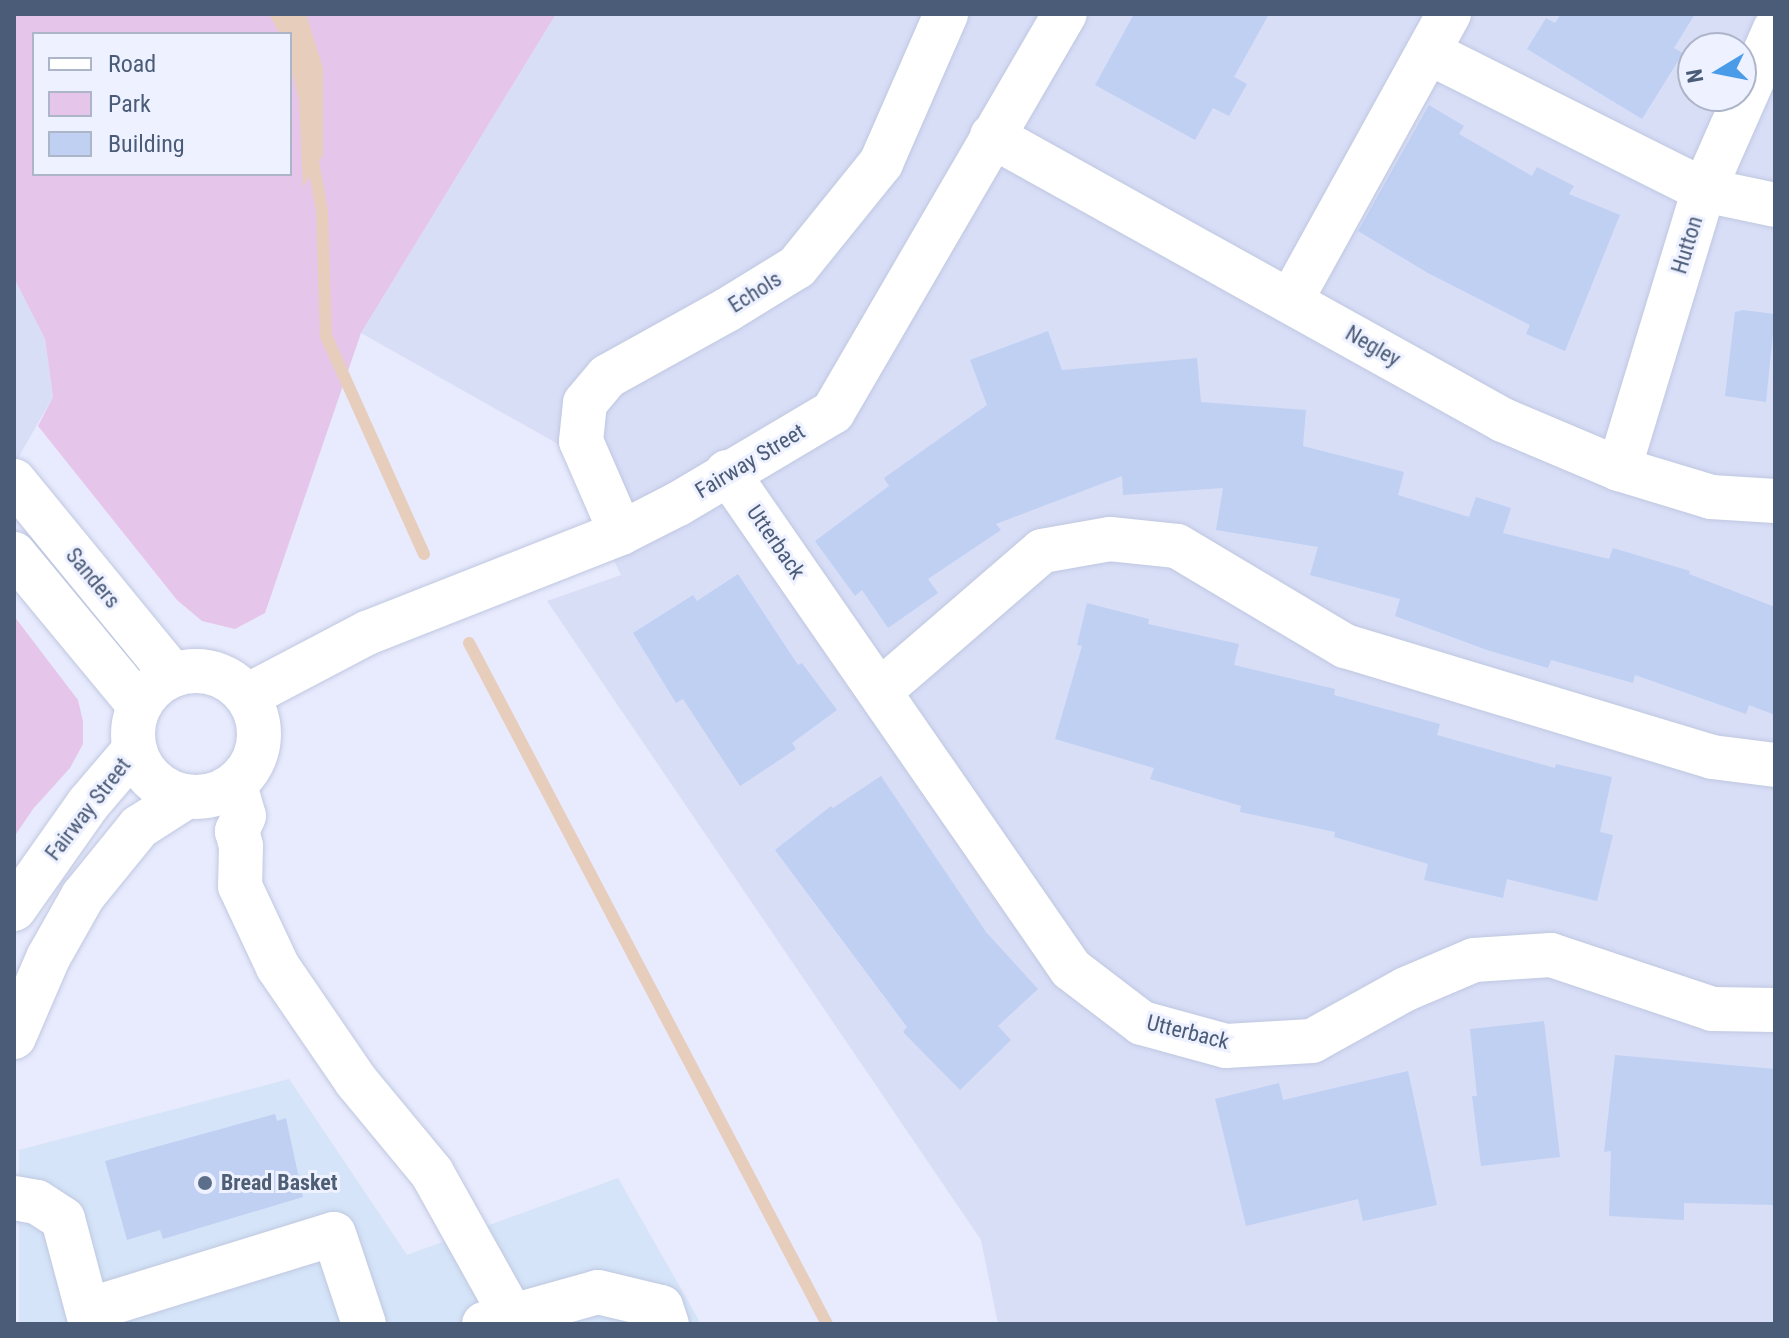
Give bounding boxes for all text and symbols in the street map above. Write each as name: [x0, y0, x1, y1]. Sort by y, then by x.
legend: [32, 32, 292, 176]
north arrow: [1677, 32, 1757, 112]
text: Road: [108, 50, 156, 78]
text: N: [1681, 67, 1708, 85]
text: Park: [108, 90, 151, 118]
text: Building: [108, 130, 185, 158]
street label: Hutton: [1666, 213, 1708, 277]
street label: Echols: [724, 266, 786, 318]
street label: Negley: [1341, 320, 1405, 372]
street label: Fairway Street: [690, 418, 810, 504]
street label: Utterback: [741, 500, 811, 584]
street label: Sanders: [60, 542, 126, 614]
street label: Fairway Street: [40, 752, 136, 866]
street label: Utterback: [1144, 1009, 1232, 1055]
place label: Bread Basket: [221, 1170, 338, 1196]
marker: Bread Basket: [196, 1174, 214, 1192]

